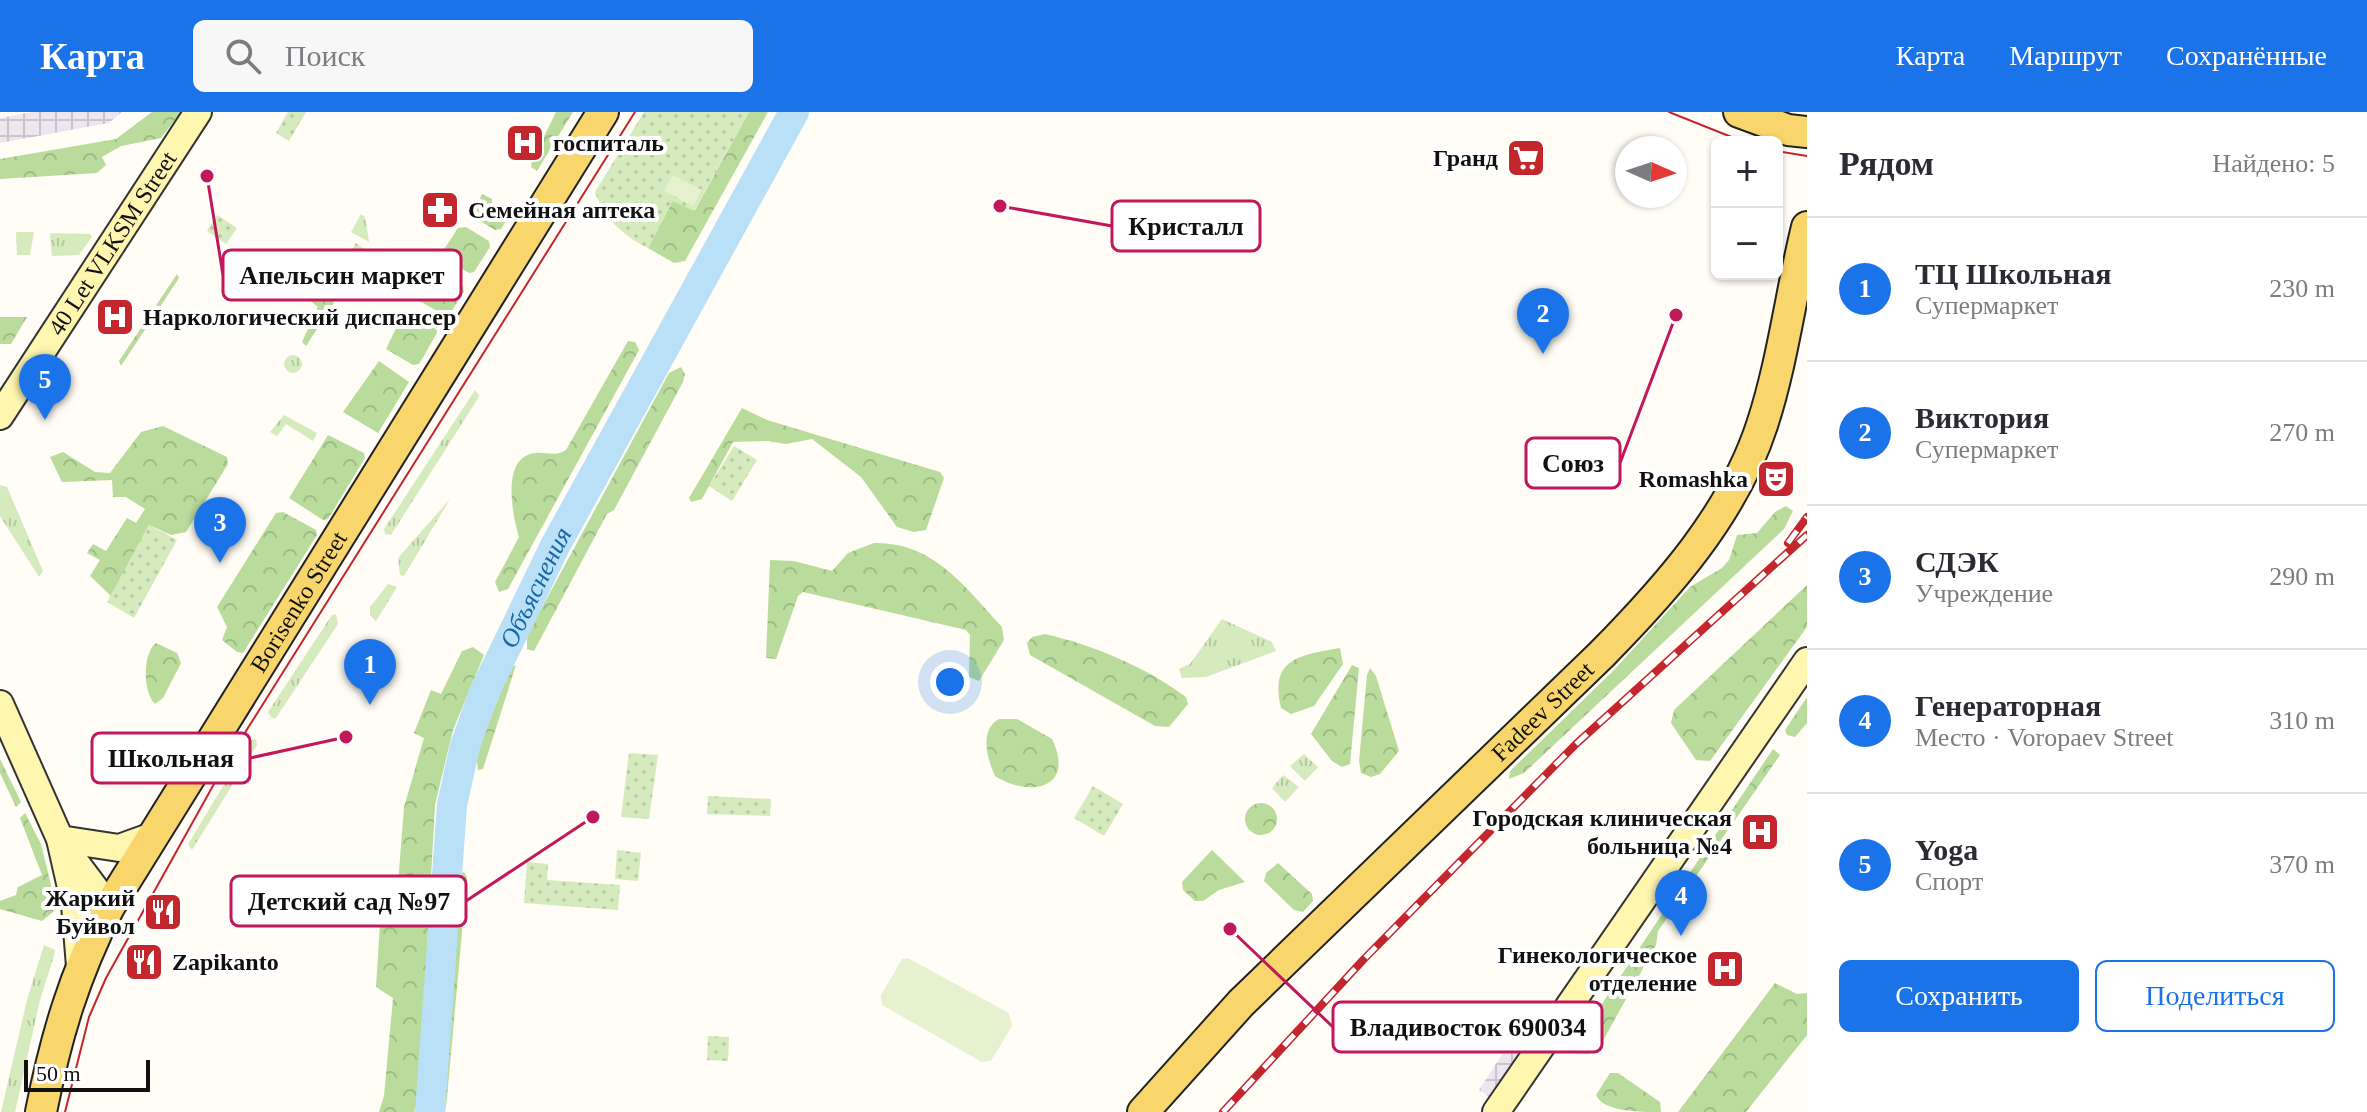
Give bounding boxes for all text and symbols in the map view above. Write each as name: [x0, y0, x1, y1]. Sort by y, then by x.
search box: [193, 20, 753, 92]
icon: search: [221, 34, 265, 78]
text: Карта: [40, 35, 145, 77]
text: Поиск: [285, 39, 365, 72]
text: Карта: [1896, 40, 1965, 71]
text: Маршрут: [2009, 40, 2122, 71]
text: Сохранённые: [2166, 40, 2327, 71]
hospital icon: госпиталь: [504, 122, 546, 164]
place label: госпиталь: [553, 130, 664, 156]
north arrow: [1615, 136, 1687, 208]
map controls: [1711, 136, 1783, 280]
button: +: [1711, 136, 1783, 208]
supermarket icon: Гранд: [1505, 137, 1547, 179]
place label: Гранд: [1433, 145, 1498, 171]
text: Рядом: [1839, 145, 1934, 182]
street label: 40 Let VLKSM Street: [43, 146, 182, 340]
text: Найдено: 5: [2212, 149, 2335, 178]
pharmacy icon: Семейная аптека: [419, 189, 461, 231]
place label: Семейная аптека: [468, 197, 655, 223]
callout: Кристалл: [1112, 201, 1260, 251]
button: −: [1711, 208, 1783, 280]
text: Кристалл: [1128, 212, 1244, 241]
callout: Апельсин маркет: [223, 250, 461, 300]
text: ТЦ Школьная: [1915, 257, 2112, 290]
text: Апельсин маркет: [239, 261, 445, 290]
text: 1: [1859, 274, 1872, 303]
text: 230 m: [2269, 274, 2335, 303]
pin: 2: [1517, 288, 1569, 354]
text: Супермаркет: [1915, 291, 2058, 320]
hospital icon: Наркологический диспансер: [94, 296, 136, 338]
place label: Наркологический диспансер: [143, 304, 456, 330]
pin: 5: [19, 354, 71, 420]
text: Виктория: [1915, 401, 2049, 434]
text: 2: [1859, 418, 1872, 447]
text: 270 m: [2269, 418, 2335, 447]
text: Супермаркет: [1915, 435, 2058, 464]
callout: Союз: [1526, 438, 1620, 488]
text: Союз: [1542, 449, 1604, 478]
theatre icon: Romashka: [1755, 458, 1797, 500]
place label: Romashka: [1639, 466, 1748, 492]
pin: 3: [194, 497, 246, 563]
water label: Объяснения: [494, 522, 578, 653]
street label: Borisenko Street: [245, 526, 352, 677]
text: СДЭК: [1915, 545, 1999, 578]
text: 3: [1859, 562, 1872, 591]
text: 290 m: [2269, 562, 2335, 591]
text: Учреждение: [1915, 579, 2053, 608]
pin: 1: [344, 639, 396, 705]
street label: Fadeev Street: [1486, 656, 1599, 766]
your location: [930, 662, 970, 702]
text: Генераторная: [1915, 689, 2101, 722]
text: 4: [1859, 706, 1872, 735]
text: 310 m: [2269, 706, 2335, 735]
text: Место · Voropaev Street: [1915, 723, 2174, 752]
callout: Школьная: [92, 733, 250, 783]
text: Школьная: [108, 744, 234, 773]
place label: Городская клиническая больница №4: [1473, 805, 1732, 859]
hospital icon: Городская клиническая больница №4: [1739, 811, 1781, 853]
text: Yoga: [1915, 833, 1978, 866]
text: 5: [1859, 850, 1872, 879]
text: 370 m: [2269, 850, 2335, 879]
text: Спорт: [1915, 867, 1983, 896]
pin: 4: [1655, 870, 1707, 936]
callout: Детский сад №97: [231, 876, 466, 926]
place label: Жаркий Буйвол: [45, 885, 135, 939]
text: Детский сад №97: [248, 887, 450, 916]
restaurant icon: Жаркий Буйвол: [142, 891, 184, 933]
restaurant icon: Zapikanto: [123, 941, 165, 983]
place label: Гинекологическое отделение: [1498, 942, 1697, 996]
hospital icon: Гинекологическое отделение: [1704, 948, 1746, 990]
place label: Zapikanto: [172, 949, 279, 975]
button: Сохранить: [1839, 960, 2079, 1032]
button: Поделиться: [2095, 960, 2335, 1032]
callout: Владивосток 690034: [1333, 1002, 1602, 1052]
text: Владивосток 690034: [1350, 1013, 1586, 1042]
scale bar: [24, 1056, 150, 1092]
text: 50 m: [36, 1061, 81, 1086]

